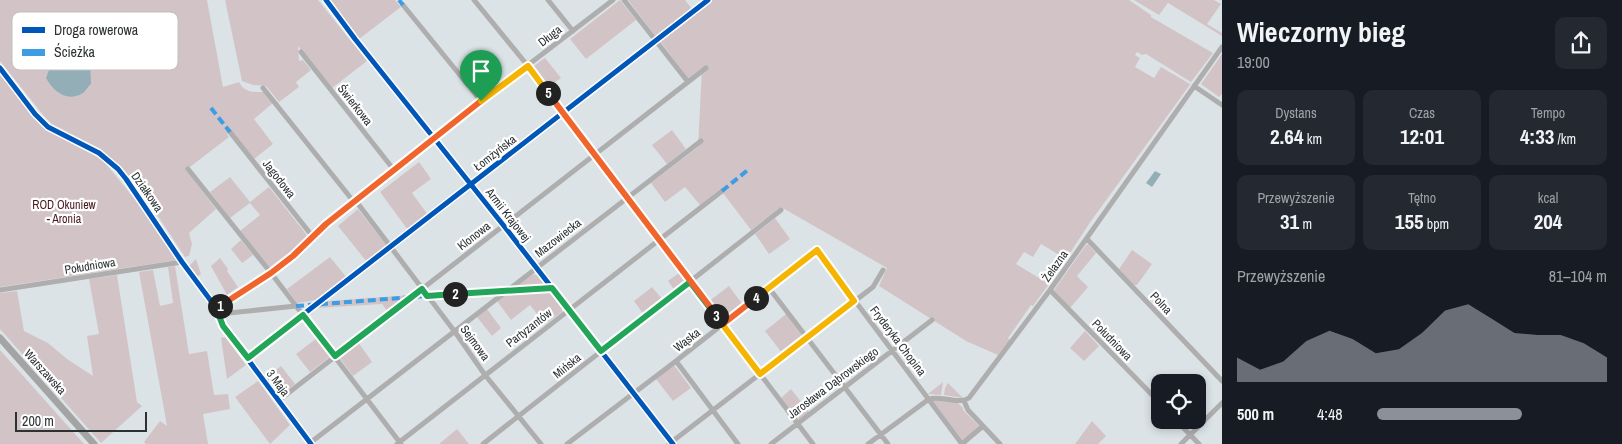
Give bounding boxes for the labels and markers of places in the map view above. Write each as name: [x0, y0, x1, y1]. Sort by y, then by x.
pin: [460, 50, 502, 101]
pin: 5: [536, 80, 560, 106]
pin: 2: [442, 282, 468, 306]
pin: 4: [744, 286, 768, 310]
pin: 1: [208, 294, 232, 318]
pin: 3: [704, 304, 728, 328]

